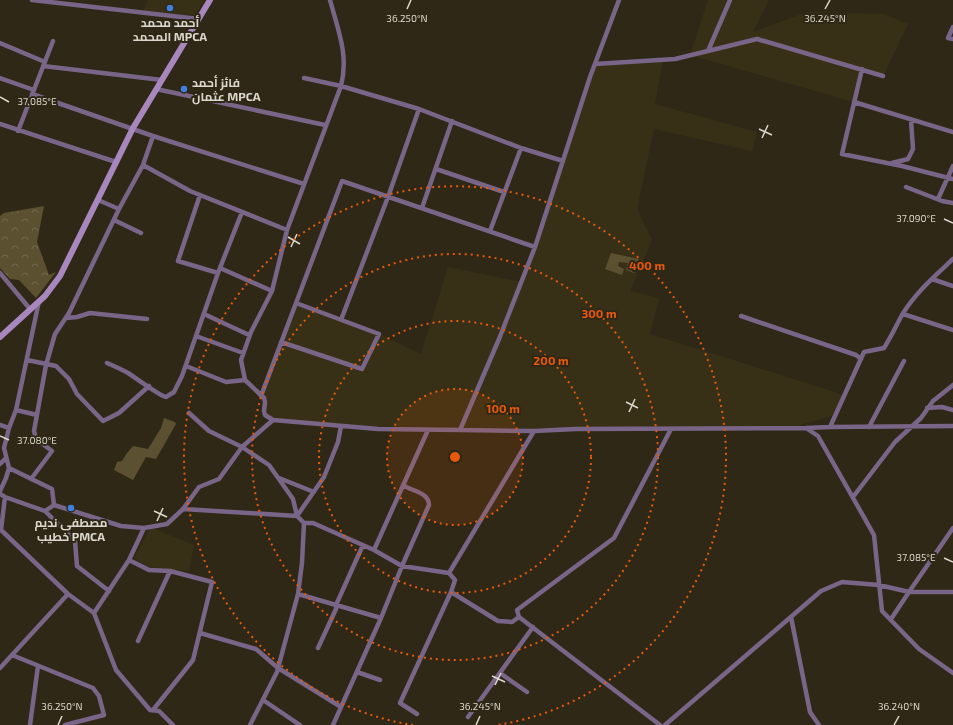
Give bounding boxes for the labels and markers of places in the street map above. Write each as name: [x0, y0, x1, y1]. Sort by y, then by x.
marker: أحمد محمد المحمد MPCA: [165, 3, 175, 13]
place label: أحمد محمد المحمد MPCA: [133, 15, 207, 43]
place label: فائز أحمد عثمان MPCA: [192, 75, 261, 105]
marker: فائز أحمد عثمان MPCA: [179, 84, 189, 94]
centre of rings: [448, 450, 462, 464]
marker: مصطفى نديم خطيب PMCA: [66, 503, 76, 513]
place label: مصطفى نديم خطيب PMCA: [34, 515, 108, 544]

